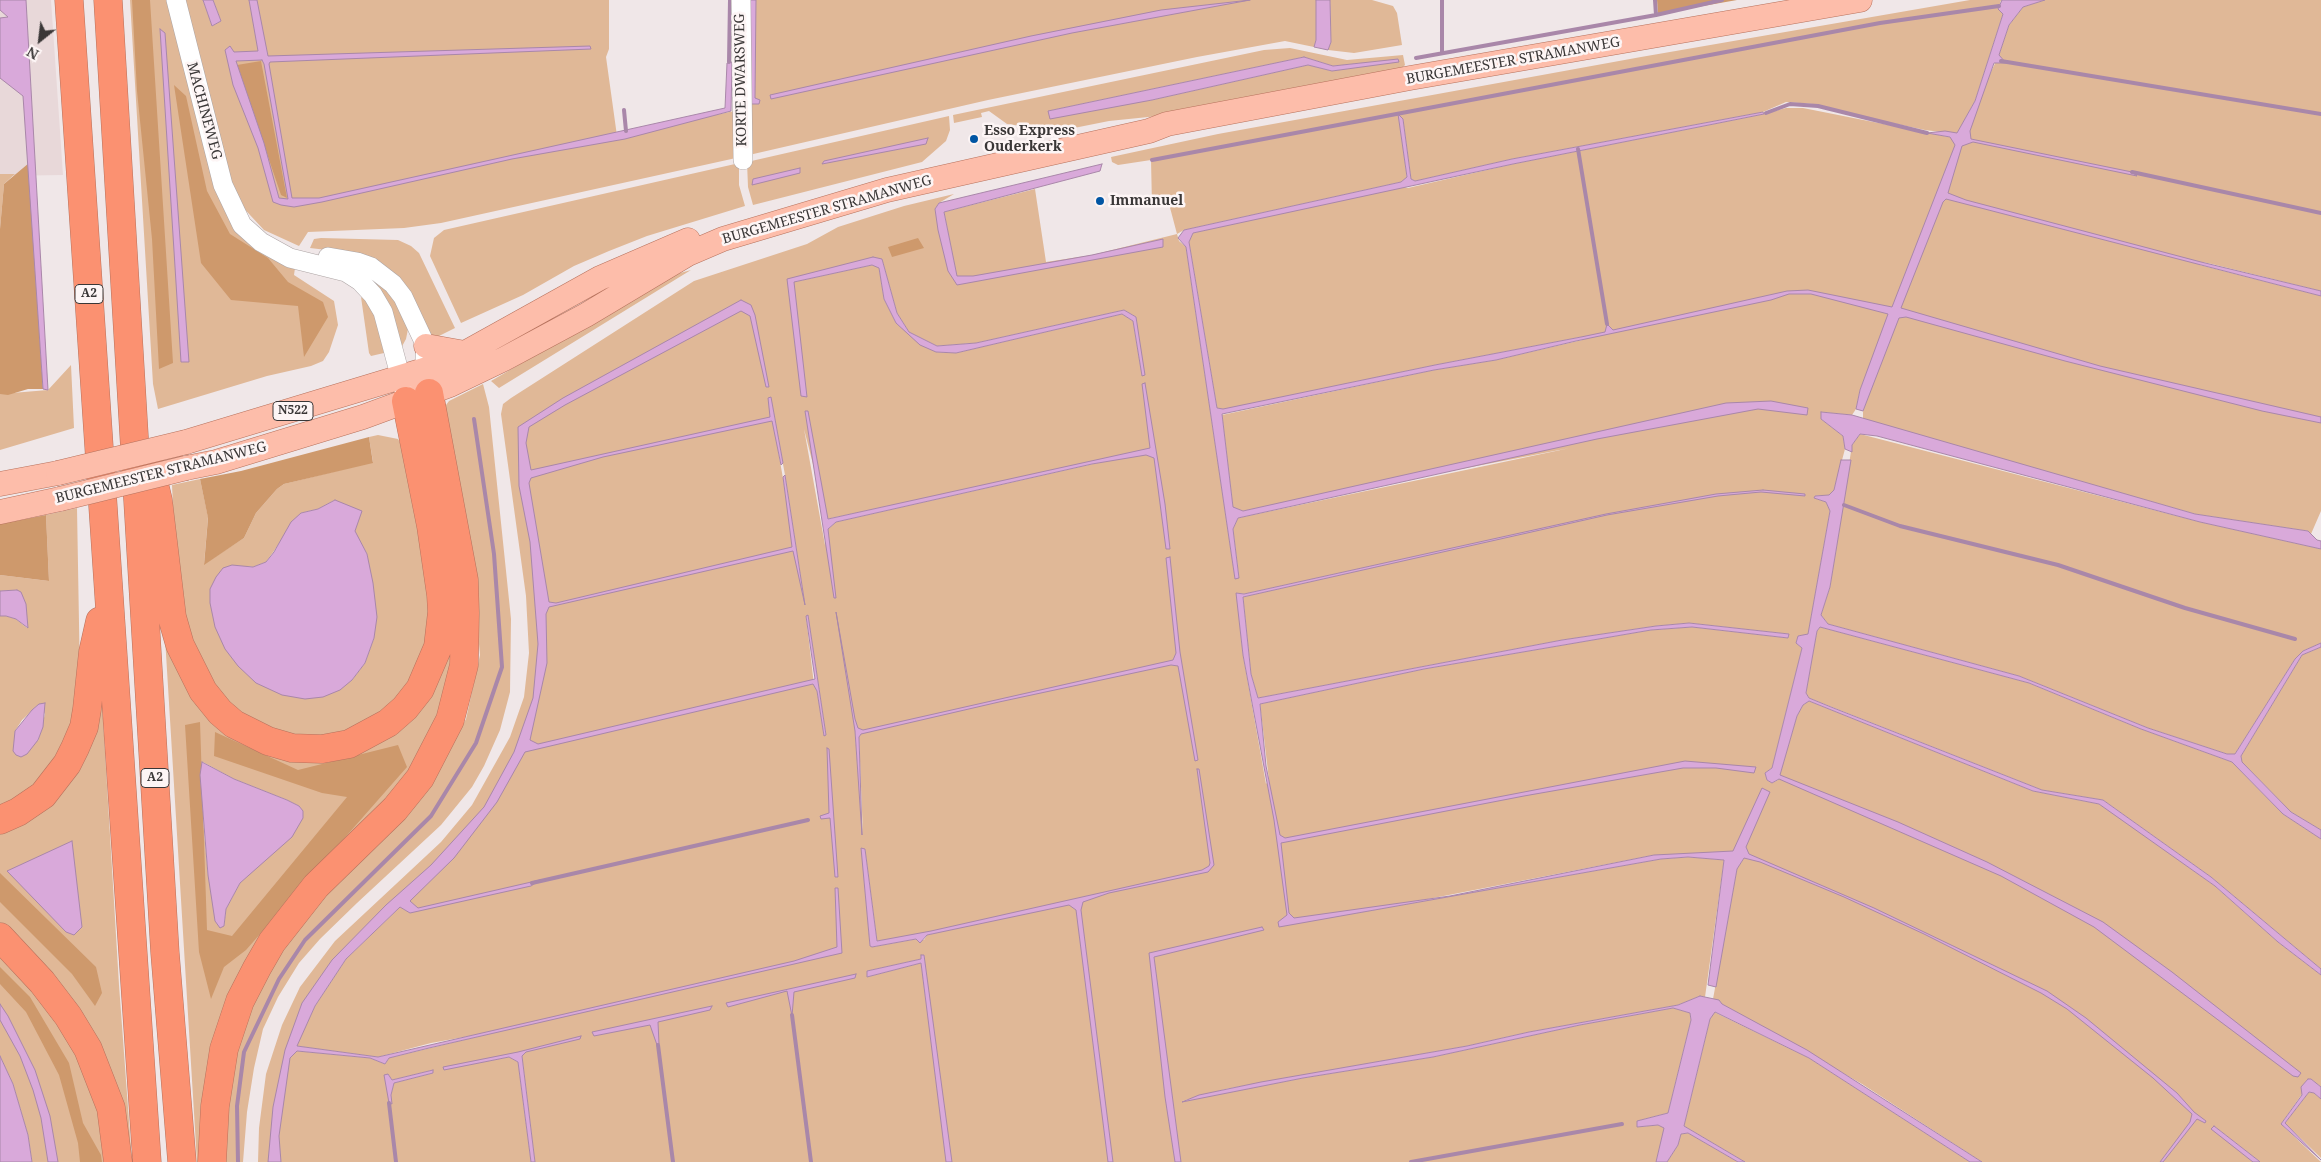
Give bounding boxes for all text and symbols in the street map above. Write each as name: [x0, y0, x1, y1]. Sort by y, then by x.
street label: KORTE DWARSWEG: [731, 13, 751, 147]
north arrow: [15, 15, 65, 65]
street label: BURGEMEESTER STRAMANWEG: [1405, 34, 1621, 88]
text: N: [23, 43, 42, 65]
street label: MACHINEWEG: [183, 61, 225, 161]
place label: Esso Express Ouderkerk: [984, 123, 1075, 156]
marker: Esso Express Ouderkerk: [968, 133, 980, 145]
street label: BURGEMEESTER STRAMANWEG: [720, 172, 934, 248]
place label: Immanuel: [1110, 193, 1183, 209]
marker: Immanuel: [1094, 195, 1106, 207]
road number: A2: [75, 284, 103, 304]
road number: N522: [273, 402, 313, 421]
street label: BURGEMEESTER STRAMANWEG: [54, 439, 268, 507]
road number: A2: [141, 768, 169, 788]

